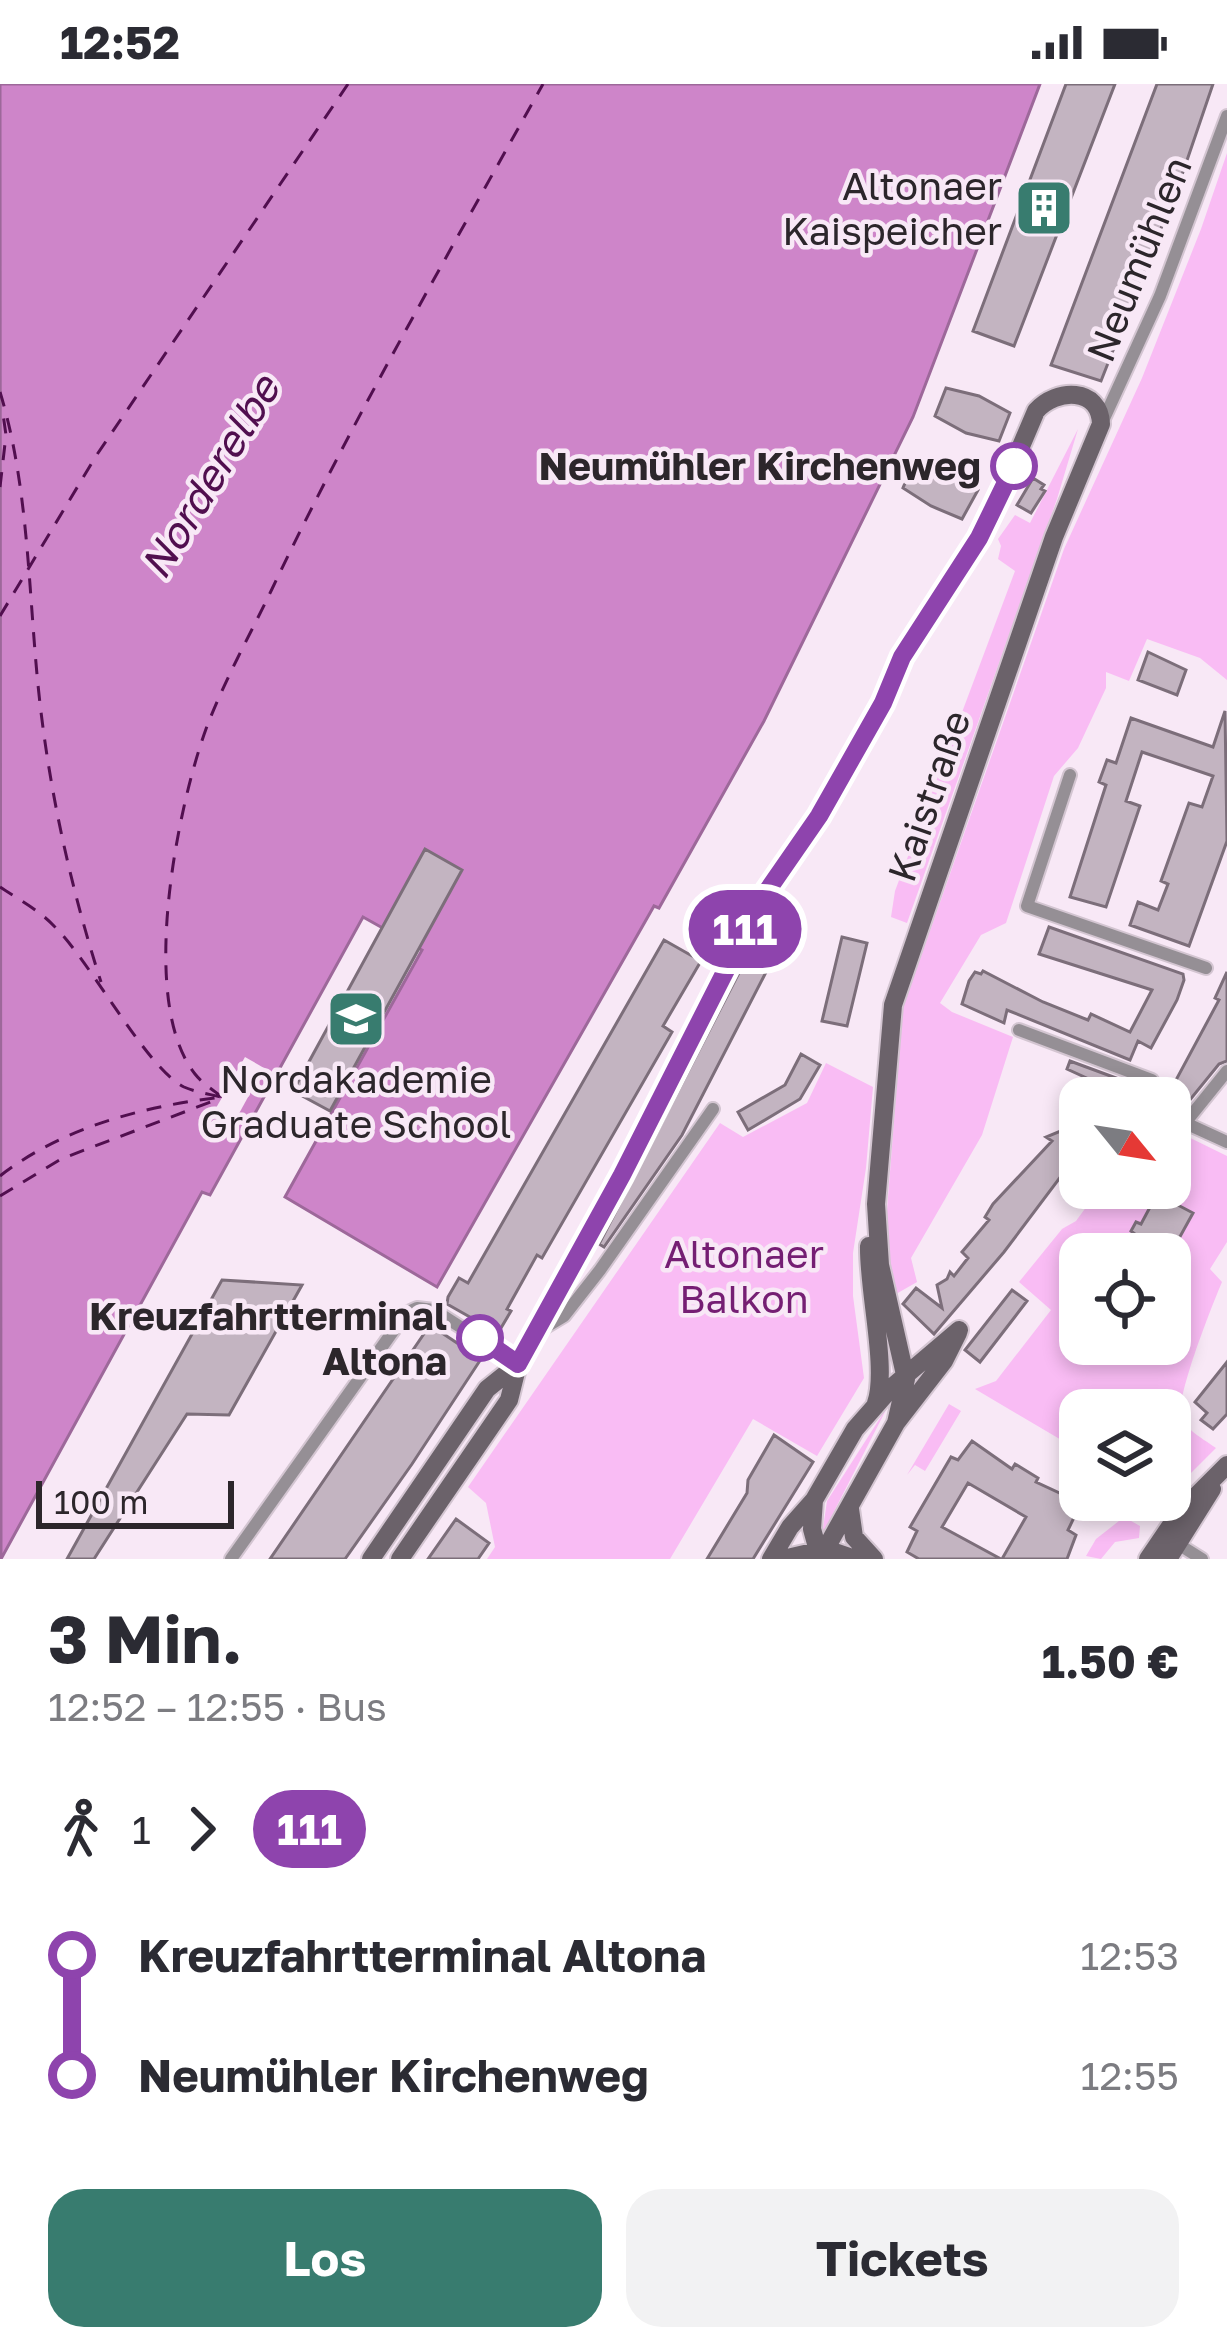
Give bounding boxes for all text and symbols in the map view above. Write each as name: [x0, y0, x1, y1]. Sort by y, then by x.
text: 12:52: [60, 15, 180, 69]
street label: Neumühlen: [1076, 150, 1201, 368]
place label: Altonaer Kaispeicher: [782, 162, 1002, 254]
building icon: Altonaer Kaispeicher: [1013, 177, 1075, 239]
water label: Norderelbe: [129, 364, 290, 587]
place label: Neumühler Kirchenweg: [538, 442, 981, 489]
marker: Neumühler Kirchenweg: [992, 444, 1036, 488]
street label: Kaistraße: [877, 704, 980, 887]
line badge: 111: [676, 890, 814, 968]
text: 111: [713, 904, 777, 954]
school or university icon: Nordakademie Graduate School: [325, 988, 387, 1050]
place label: Nordakademie Graduate School: [200, 1055, 512, 1147]
north arrow: [1059, 1077, 1191, 1209]
map controls: [1059, 1077, 1191, 1521]
park label: Altonaer Balkon: [664, 1230, 824, 1322]
button: locate: [1059, 1233, 1191, 1365]
place label: Kreuzfahrtterminal Altona: [89, 1292, 447, 1384]
marker: Kreuzfahrtterminal Altona: [458, 1316, 502, 1360]
button: layers: [1059, 1389, 1191, 1521]
scale bar: [36, 1475, 234, 1528]
text: 100 m: [54, 1482, 148, 1521]
text: 3 Min.: [48, 1598, 243, 1678]
text: 1.50 €: [1042, 1634, 1179, 1688]
text: 12:52 – 12:55 · Bus: [48, 1683, 387, 1730]
icon: walk: [48, 1796, 114, 1862]
icon: forward: [169, 1796, 235, 1862]
text: 111: [277, 1804, 342, 1854]
text: 1: [132, 1806, 151, 1853]
text: Kreuzfahrtterminal Altona: [138, 1928, 706, 1982]
text: 12:53: [1080, 1932, 1179, 1979]
text: Neumühler Kirchenweg: [138, 2048, 649, 2102]
text: 12:55: [1081, 2052, 1179, 2099]
button: Los: [48, 2189, 602, 2327]
button: Tickets: [626, 2189, 1179, 2327]

